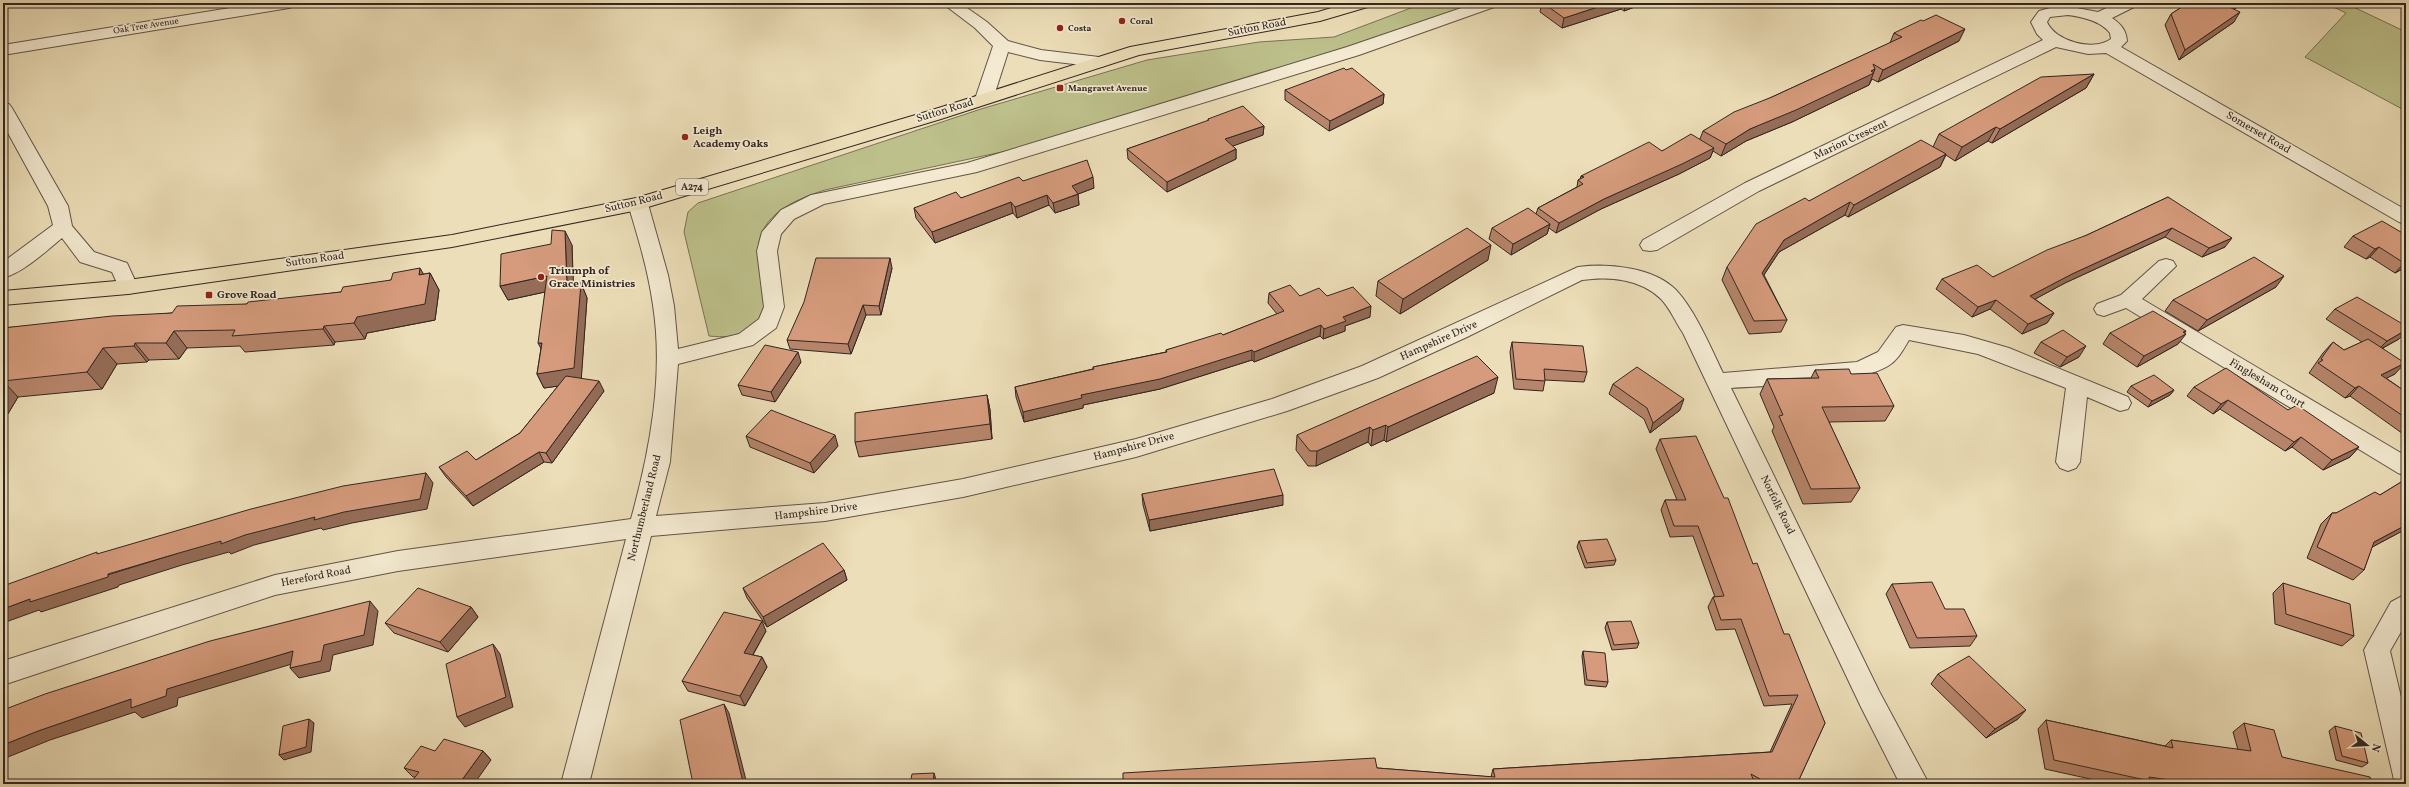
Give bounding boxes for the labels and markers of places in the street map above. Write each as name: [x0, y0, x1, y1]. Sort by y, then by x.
place label: Coral: [1130, 15, 1153, 28]
marker: Coral: [1117, 16, 1127, 26]
place label: Costa: [1068, 22, 1091, 35]
marker: Costa: [1055, 23, 1065, 33]
place label: Mangravet Avenue: [1068, 82, 1148, 95]
marker: Mangravet Avenue: [1055, 83, 1065, 93]
place label: Leigh Academy Oaks: [693, 124, 768, 152]
marker: Leigh Academy Oaks: [680, 132, 690, 142]
place label: Triumph of Grace Ministries: [549, 264, 635, 292]
marker: Triumph of Grace Ministries: [536, 272, 546, 282]
place label: Grove Road: [217, 288, 277, 303]
marker: Grove Road: [204, 290, 214, 300]

